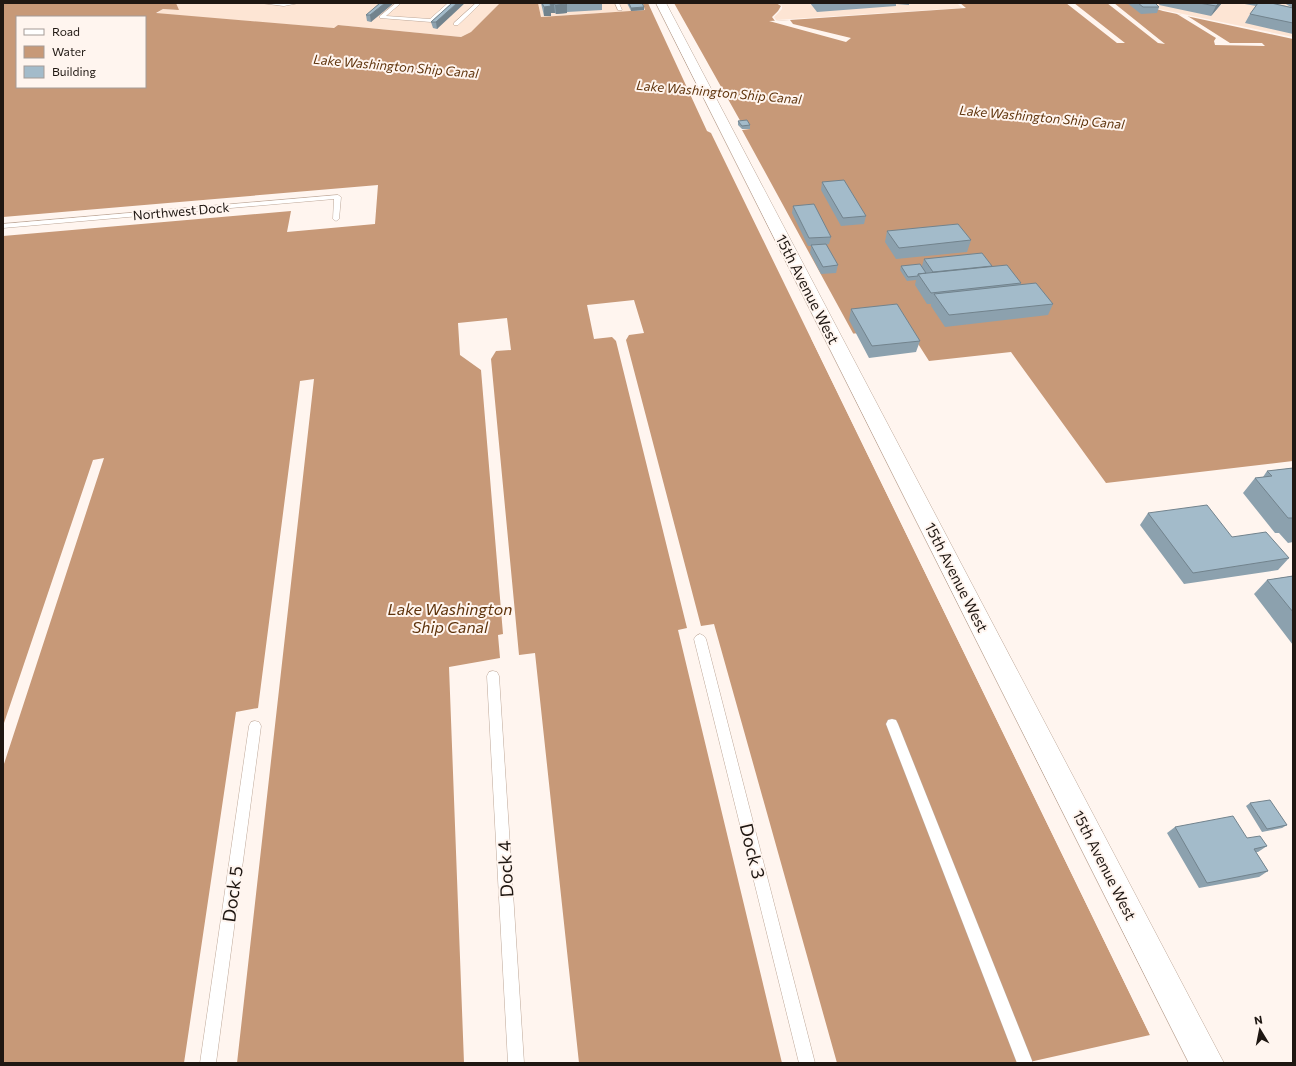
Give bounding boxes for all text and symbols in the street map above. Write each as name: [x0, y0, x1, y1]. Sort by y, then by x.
legend: [16, 16, 146, 88]
text: Road: [52, 24, 80, 38]
text: Water: [52, 44, 86, 58]
water label: Lake Washington Ship Canal: [313, 51, 480, 81]
text: Building: [52, 64, 96, 78]
water label: Lake Washington Ship Canal: [636, 77, 803, 107]
water label: Lake Washington Ship Canal: [959, 102, 1126, 132]
street label: Northwest Dock: [132, 199, 230, 223]
street label: 15th Avenue West: [773, 231, 843, 347]
street label: 15th Avenue West: [922, 519, 992, 635]
water label: Lake Washington Ship Canal: [388, 599, 512, 636]
street label: 15th Avenue West: [1070, 807, 1140, 923]
street label: Dock 3: [736, 821, 770, 881]
street label: Dock 4: [493, 840, 517, 898]
street label: Dock 5: [217, 865, 247, 923]
north arrow: [1240, 1010, 1280, 1050]
text: N: [1253, 1013, 1263, 1027]

